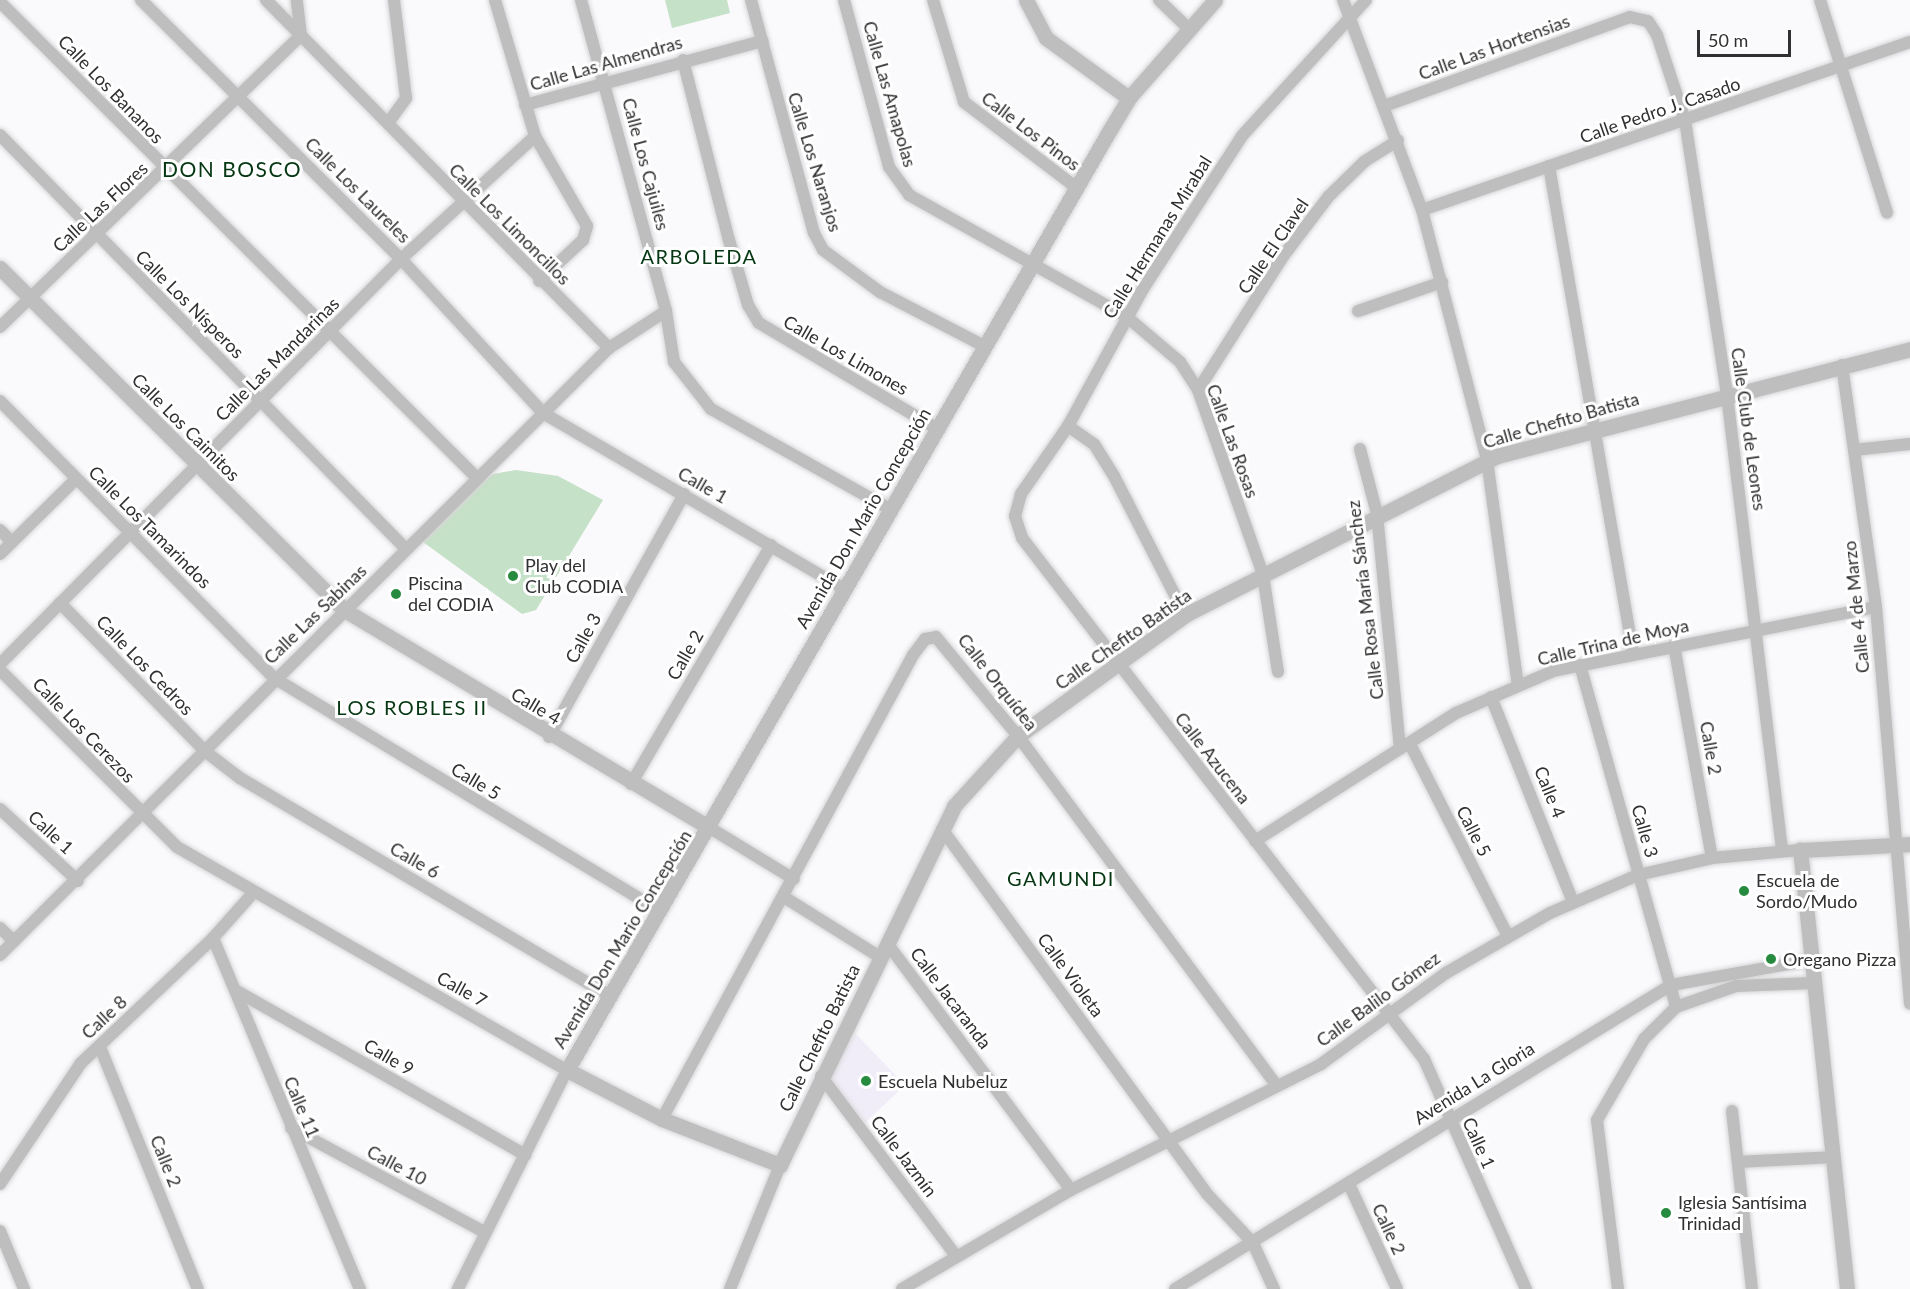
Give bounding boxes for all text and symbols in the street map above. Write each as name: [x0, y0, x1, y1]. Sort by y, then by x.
street label: Calle Las Hortensias: [1416, 10, 1572, 84]
street label: Calle Las Amapolas: [859, 18, 921, 170]
scale bar: [1700, 18, 1794, 56]
text: 50 m: [1708, 29, 1748, 51]
street label: Calle Los Bananos: [54, 30, 168, 148]
street label: Calle Las Almendras: [527, 31, 685, 95]
street label: Calle Pedro J. Casado: [1577, 72, 1743, 148]
street label: Calle Los Pinos: [977, 87, 1085, 175]
street label: Calle Los Naranjos: [783, 90, 847, 234]
street label: Calle Los Cajuiles: [618, 96, 674, 232]
street label: Calle Los Laureles: [301, 133, 415, 247]
street label: Calle Hermanas Mirabal: [1098, 152, 1216, 322]
district label: DON BOSCO: [162, 156, 302, 182]
street label: Calle Las Flores: [48, 157, 152, 257]
street label: Calle Los Limoncillos: [445, 159, 575, 289]
street label: Calle El Clavel: [1233, 194, 1313, 298]
district label: ARBOLEDA: [640, 244, 758, 268]
street label: Calle Los Nísperos: [131, 245, 249, 363]
street label: Calle Las Mandarinas: [211, 293, 343, 425]
street label: Calle Los Limones: [780, 310, 912, 400]
street label: Calle Club de Leones: [1727, 346, 1771, 512]
street label: Calle Los Caimitos: [128, 369, 244, 485]
street label: Calle Las Rosas: [1202, 381, 1264, 501]
street label: Calle Chefito Batista: [1481, 387, 1641, 453]
street label: Avenida Don Mario Concepción: [791, 404, 935, 632]
street label: Calle Los Tamarindos: [84, 461, 216, 593]
street label: Calle 1: [674, 462, 732, 508]
street label: Calle Rosa María Sánchez: [1342, 499, 1388, 701]
street label: Calle 4 de Marzo: [1838, 540, 1874, 674]
place label: Play del Club CODIA: [525, 555, 623, 598]
street label: Calle Las Sabinas: [259, 560, 371, 668]
marker: Play del Club CODIA: [506, 569, 520, 583]
place label: Piscina del CODIA: [408, 573, 494, 616]
street label: Calle Chefito Batista: [1051, 584, 1195, 694]
marker: Piscina del CODIA: [389, 587, 403, 601]
street label: Calle 3: [560, 609, 606, 667]
street label: Calle Los Cedros: [92, 611, 198, 719]
street label: Calle Trina de Moya: [1535, 614, 1691, 670]
street label: Calle 2: [662, 626, 708, 684]
street label: Calle Orquídea: [953, 629, 1043, 735]
street label: Calle Los Cerezos: [28, 673, 140, 787]
street label: Calle 4: [507, 683, 565, 729]
district label: LOS ROBLES II: [336, 695, 488, 719]
street label: Calle Azucena: [1170, 708, 1256, 808]
street label: Calle 2: [1696, 720, 1726, 776]
street label: Calle 5: [447, 758, 505, 804]
street label: Calle 4: [1530, 763, 1570, 821]
street label: Calle 5: [1452, 802, 1496, 860]
street label: Calle 3: [1627, 802, 1663, 860]
street label: Calle 1: [24, 806, 78, 858]
street label: Avenida Don Mario Concepción: [548, 826, 696, 1052]
street label: Calle 6: [386, 837, 444, 883]
district label: GAMUNDI: [1007, 866, 1115, 890]
place label: Escuela de Sordo/Mudo: [1756, 870, 1857, 912]
marker: Escuela de Sordo/Mudo: [1737, 884, 1751, 898]
street label: Calle Violeta: [1033, 928, 1109, 1022]
street label: Calle Jacaranda: [906, 943, 996, 1053]
street label: Calle Balilo Gómez: [1312, 947, 1444, 1051]
place label: Oregano Pizza: [1783, 948, 1896, 970]
marker: Oregano Pizza: [1764, 952, 1778, 966]
street label: Calle Chefito Batista: [774, 961, 864, 1115]
street label: Calle 7: [433, 966, 491, 1012]
street label: Calle 8: [77, 991, 131, 1043]
street label: Calle 9: [360, 1034, 418, 1080]
street label: Avenida La Gloria: [1410, 1037, 1538, 1129]
place label: Escuela Nubeluz: [878, 1070, 1008, 1092]
street label: Calle 11: [279, 1073, 325, 1141]
marker: Escuela Nubeluz: [859, 1074, 873, 1088]
street label: Calle Jazmín: [866, 1111, 942, 1201]
street label: Calle 1: [1458, 1114, 1500, 1172]
street label: Calle 2: [146, 1132, 186, 1190]
street label: Calle 10: [363, 1140, 431, 1190]
place label: Iglesia Santísima Trinidad: [1678, 1192, 1807, 1234]
street label: Calle 2: [1368, 1200, 1410, 1258]
marker: Iglesia Santísima Trinidad: [1659, 1206, 1673, 1220]

